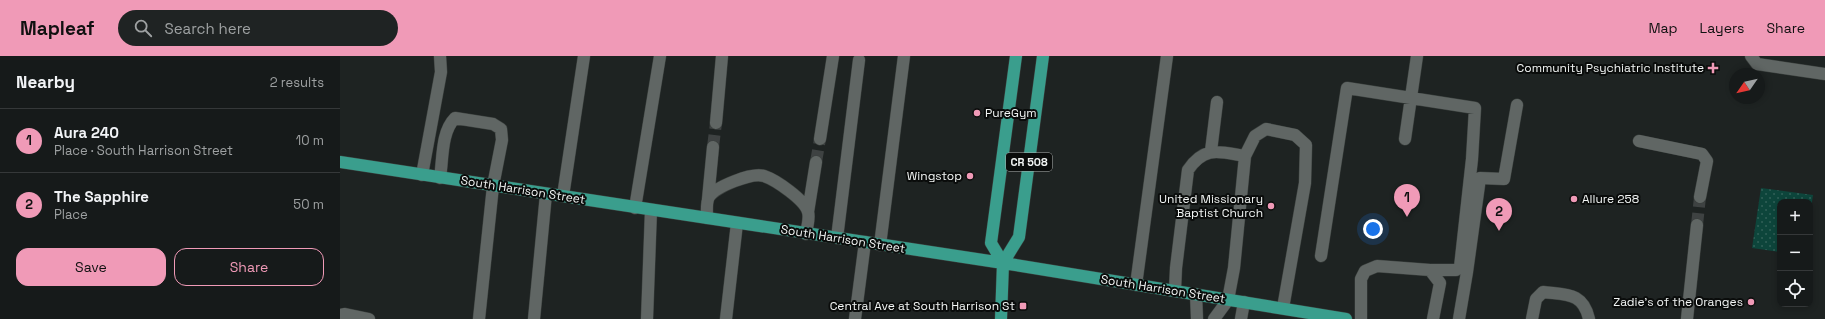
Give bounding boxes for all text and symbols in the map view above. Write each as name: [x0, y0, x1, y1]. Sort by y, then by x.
search box: [118, 10, 398, 46]
text: Mapleaf: [20, 16, 94, 41]
icon: search: [132, 17, 154, 39]
text: Search here: [164, 19, 251, 38]
text: Map: [1648, 19, 1678, 37]
text: Layers: [1700, 19, 1744, 37]
text: Share: [1766, 19, 1805, 37]
place label: Community Psychiatric Institute: [1517, 60, 1704, 76]
marker: Community Psychiatric Institute: [1707, 62, 1719, 74]
north arrow: [1729, 68, 1765, 104]
text: Nearby: [16, 71, 75, 93]
text: 2 results: [270, 74, 324, 91]
place label: PureGym: [985, 105, 1037, 121]
marker: PureGym: [972, 108, 982, 118]
text: Aura 240: [54, 123, 119, 142]
text: 1: [26, 132, 32, 149]
text: 10 m: [296, 132, 324, 149]
text: Place · South Harrison Street: [54, 142, 233, 159]
road number: CR 508: [1006, 153, 1052, 171]
place label: Wingstop: [907, 168, 962, 184]
marker: Wingstop: [965, 171, 975, 181]
street label: South Harrison Street: [460, 172, 586, 208]
pin: 1: [1394, 184, 1420, 217]
text: The Sapphire: [54, 187, 149, 206]
place label: United Missionary Baptist Church: [1159, 191, 1263, 221]
place label: Allure 258: [1582, 191, 1639, 207]
marker: Allure 258: [1569, 194, 1579, 204]
text: 2: [25, 196, 33, 213]
text: 50 m: [293, 196, 324, 213]
pin: 2: [1486, 198, 1512, 231]
map controls: [1777, 199, 1813, 307]
button: +: [1777, 199, 1813, 235]
marker: United Missionary Baptist Church: [1266, 201, 1276, 211]
text: Place: [54, 206, 88, 223]
your location: [1363, 219, 1383, 239]
street label: South Harrison Street: [780, 221, 906, 257]
button: −: [1777, 235, 1813, 271]
button: Save: [16, 248, 166, 286]
button: Share: [174, 248, 324, 286]
street label: South Harrison Street: [1100, 271, 1226, 307]
button: locate: [1777, 271, 1813, 307]
place label: Zadie's of the Oranges: [1613, 294, 1743, 310]
marker: Zadie's of the Oranges: [1746, 297, 1756, 307]
place label: Central Ave at South Harrison St: [830, 298, 1015, 314]
marker: Central Ave at South Harrison St: [1018, 301, 1028, 311]

